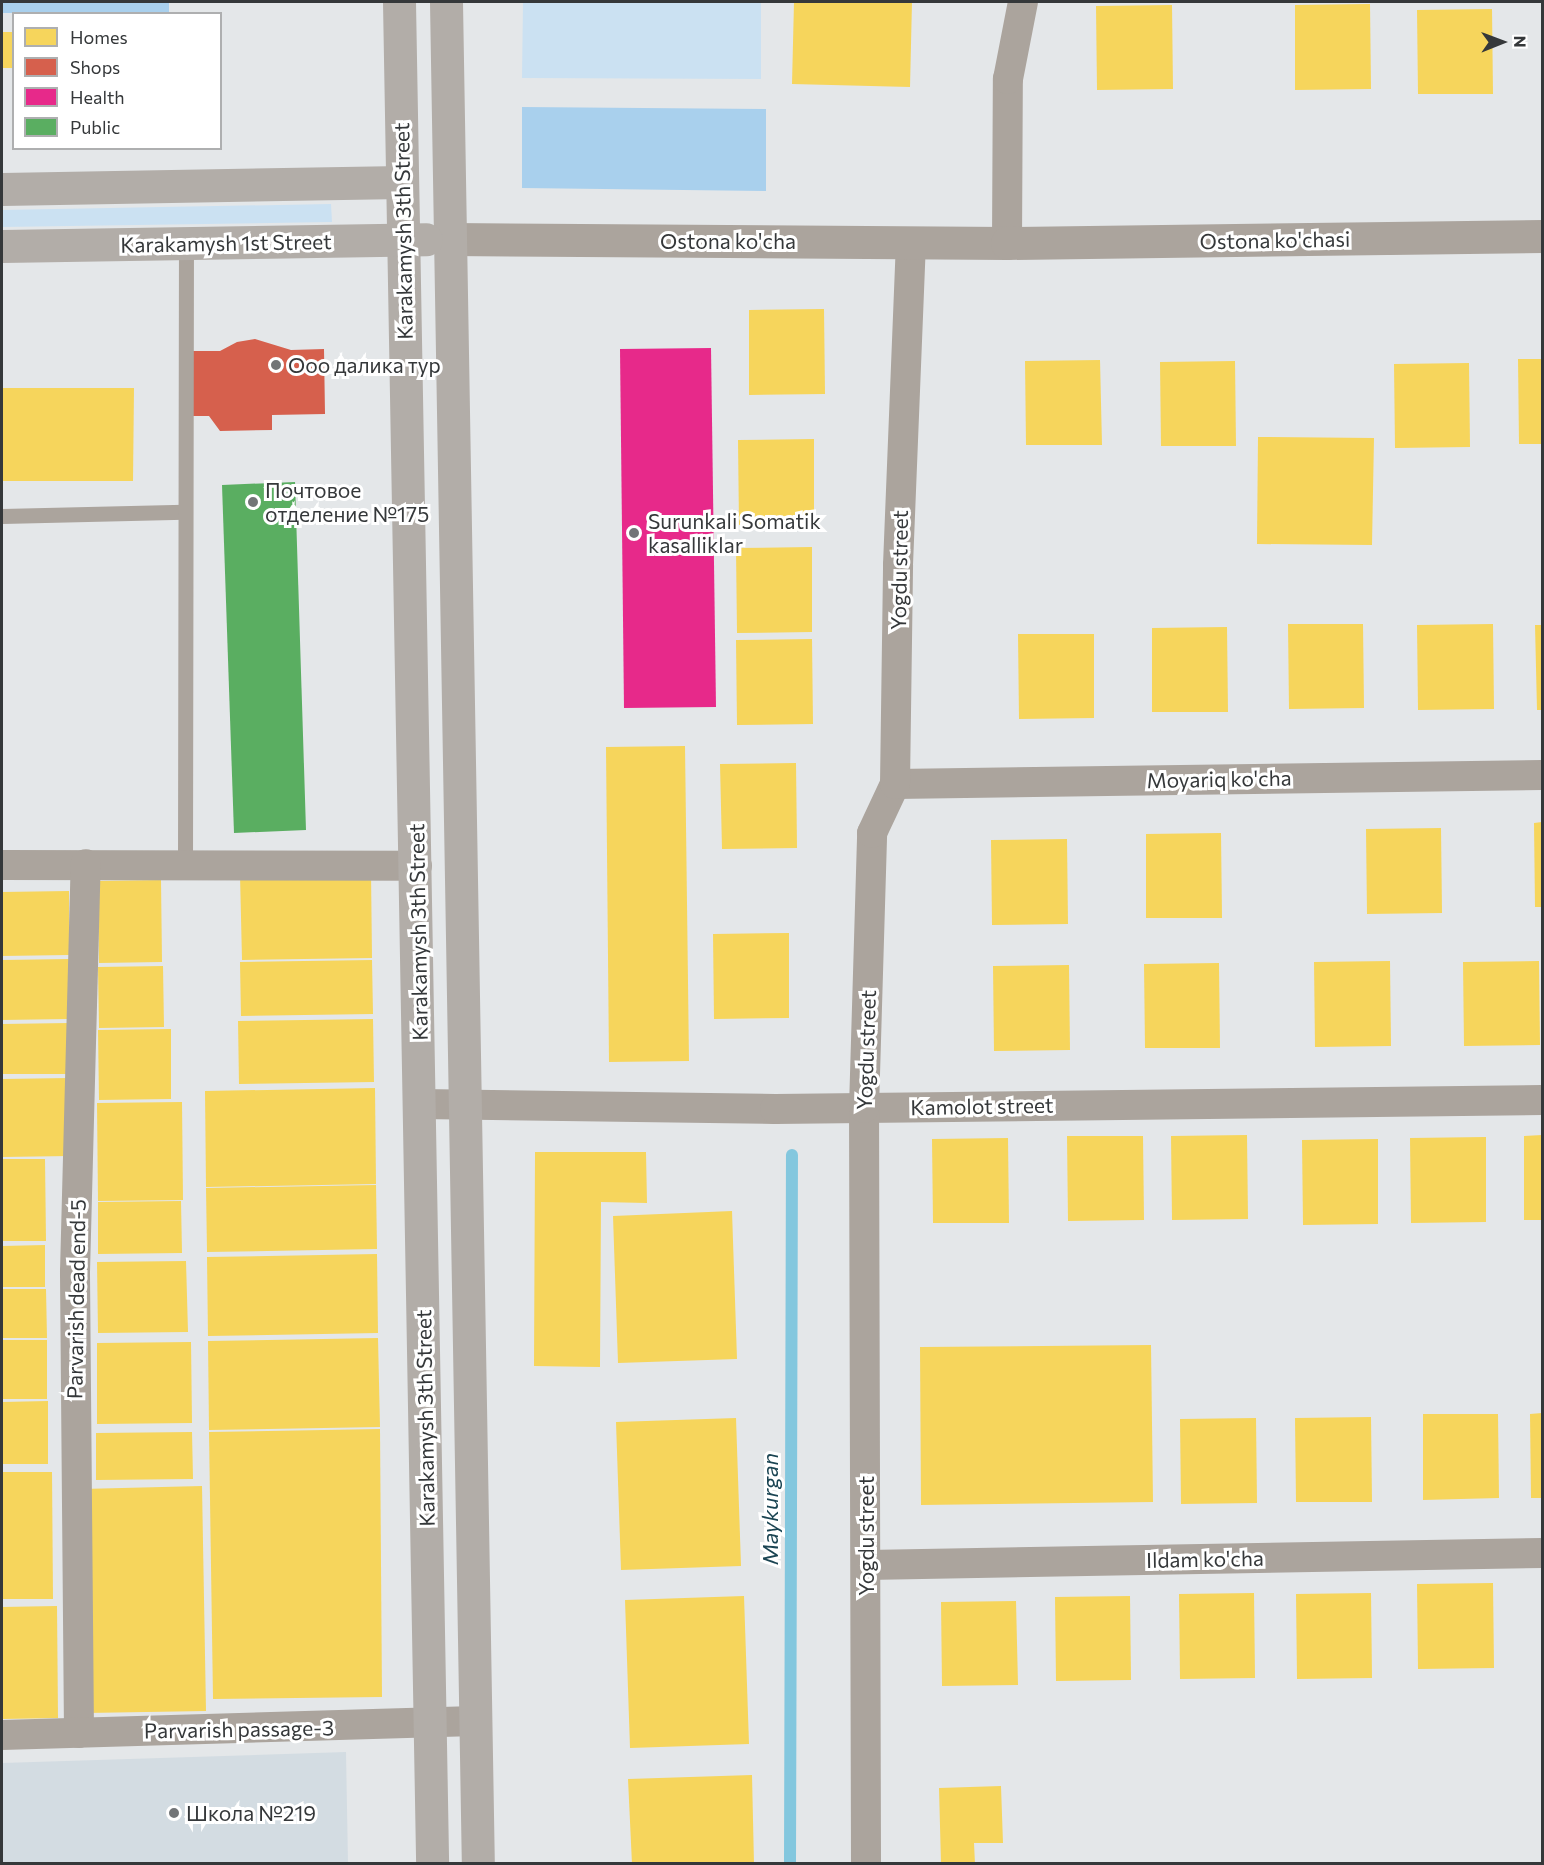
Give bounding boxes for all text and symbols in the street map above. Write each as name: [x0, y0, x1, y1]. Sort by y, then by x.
legend: [12, 12, 222, 150]
north arrow: [1472, 12, 1532, 72]
text: Homes: [70, 26, 128, 48]
text: N: [1511, 36, 1530, 48]
text: Shops: [70, 56, 120, 78]
text: Health: [70, 86, 125, 108]
text: Public: [70, 116, 120, 138]
street label: Karakamysh 3th Street: [389, 122, 417, 340]
street label: Ostona ko'chasi: [1199, 226, 1351, 254]
street label: Ostona ko'cha: [660, 228, 796, 254]
street label: Karakamysh 1st Street: [120, 229, 332, 257]
place label: Ооо далика тур: [288, 352, 441, 378]
marker: Ооо далика тур: [269, 358, 283, 372]
place label: Почтовое отделение №175: [265, 477, 429, 527]
marker: Почтовое отделение №175: [246, 495, 260, 509]
place label: Surunkali Somatik kasalliklar: [648, 508, 821, 558]
street label: Yogdu street: [885, 510, 913, 630]
marker: Surunkali Somatik kasalliklar: [625, 524, 643, 542]
street label: Moyariq ko'cha: [1146, 765, 1292, 793]
street label: Karakamysh 3th Street: [404, 823, 432, 1041]
street label: Yogdu street: [851, 990, 881, 1110]
street label: Kamolot street: [910, 1092, 1054, 1120]
street label: Parvarish dead end-5: [62, 1199, 90, 1399]
street label: Karakamysh 3th Street: [411, 1309, 439, 1527]
water label: Maykurgan: [757, 1453, 783, 1565]
street label: Yogdu street: [853, 1476, 879, 1596]
street label: Ildam ko'cha: [1146, 1545, 1264, 1573]
street label: Parvarish passage-3: [144, 1715, 334, 1743]
place label: Школа №219: [186, 1800, 316, 1826]
marker: Школа №219: [167, 1806, 181, 1820]

